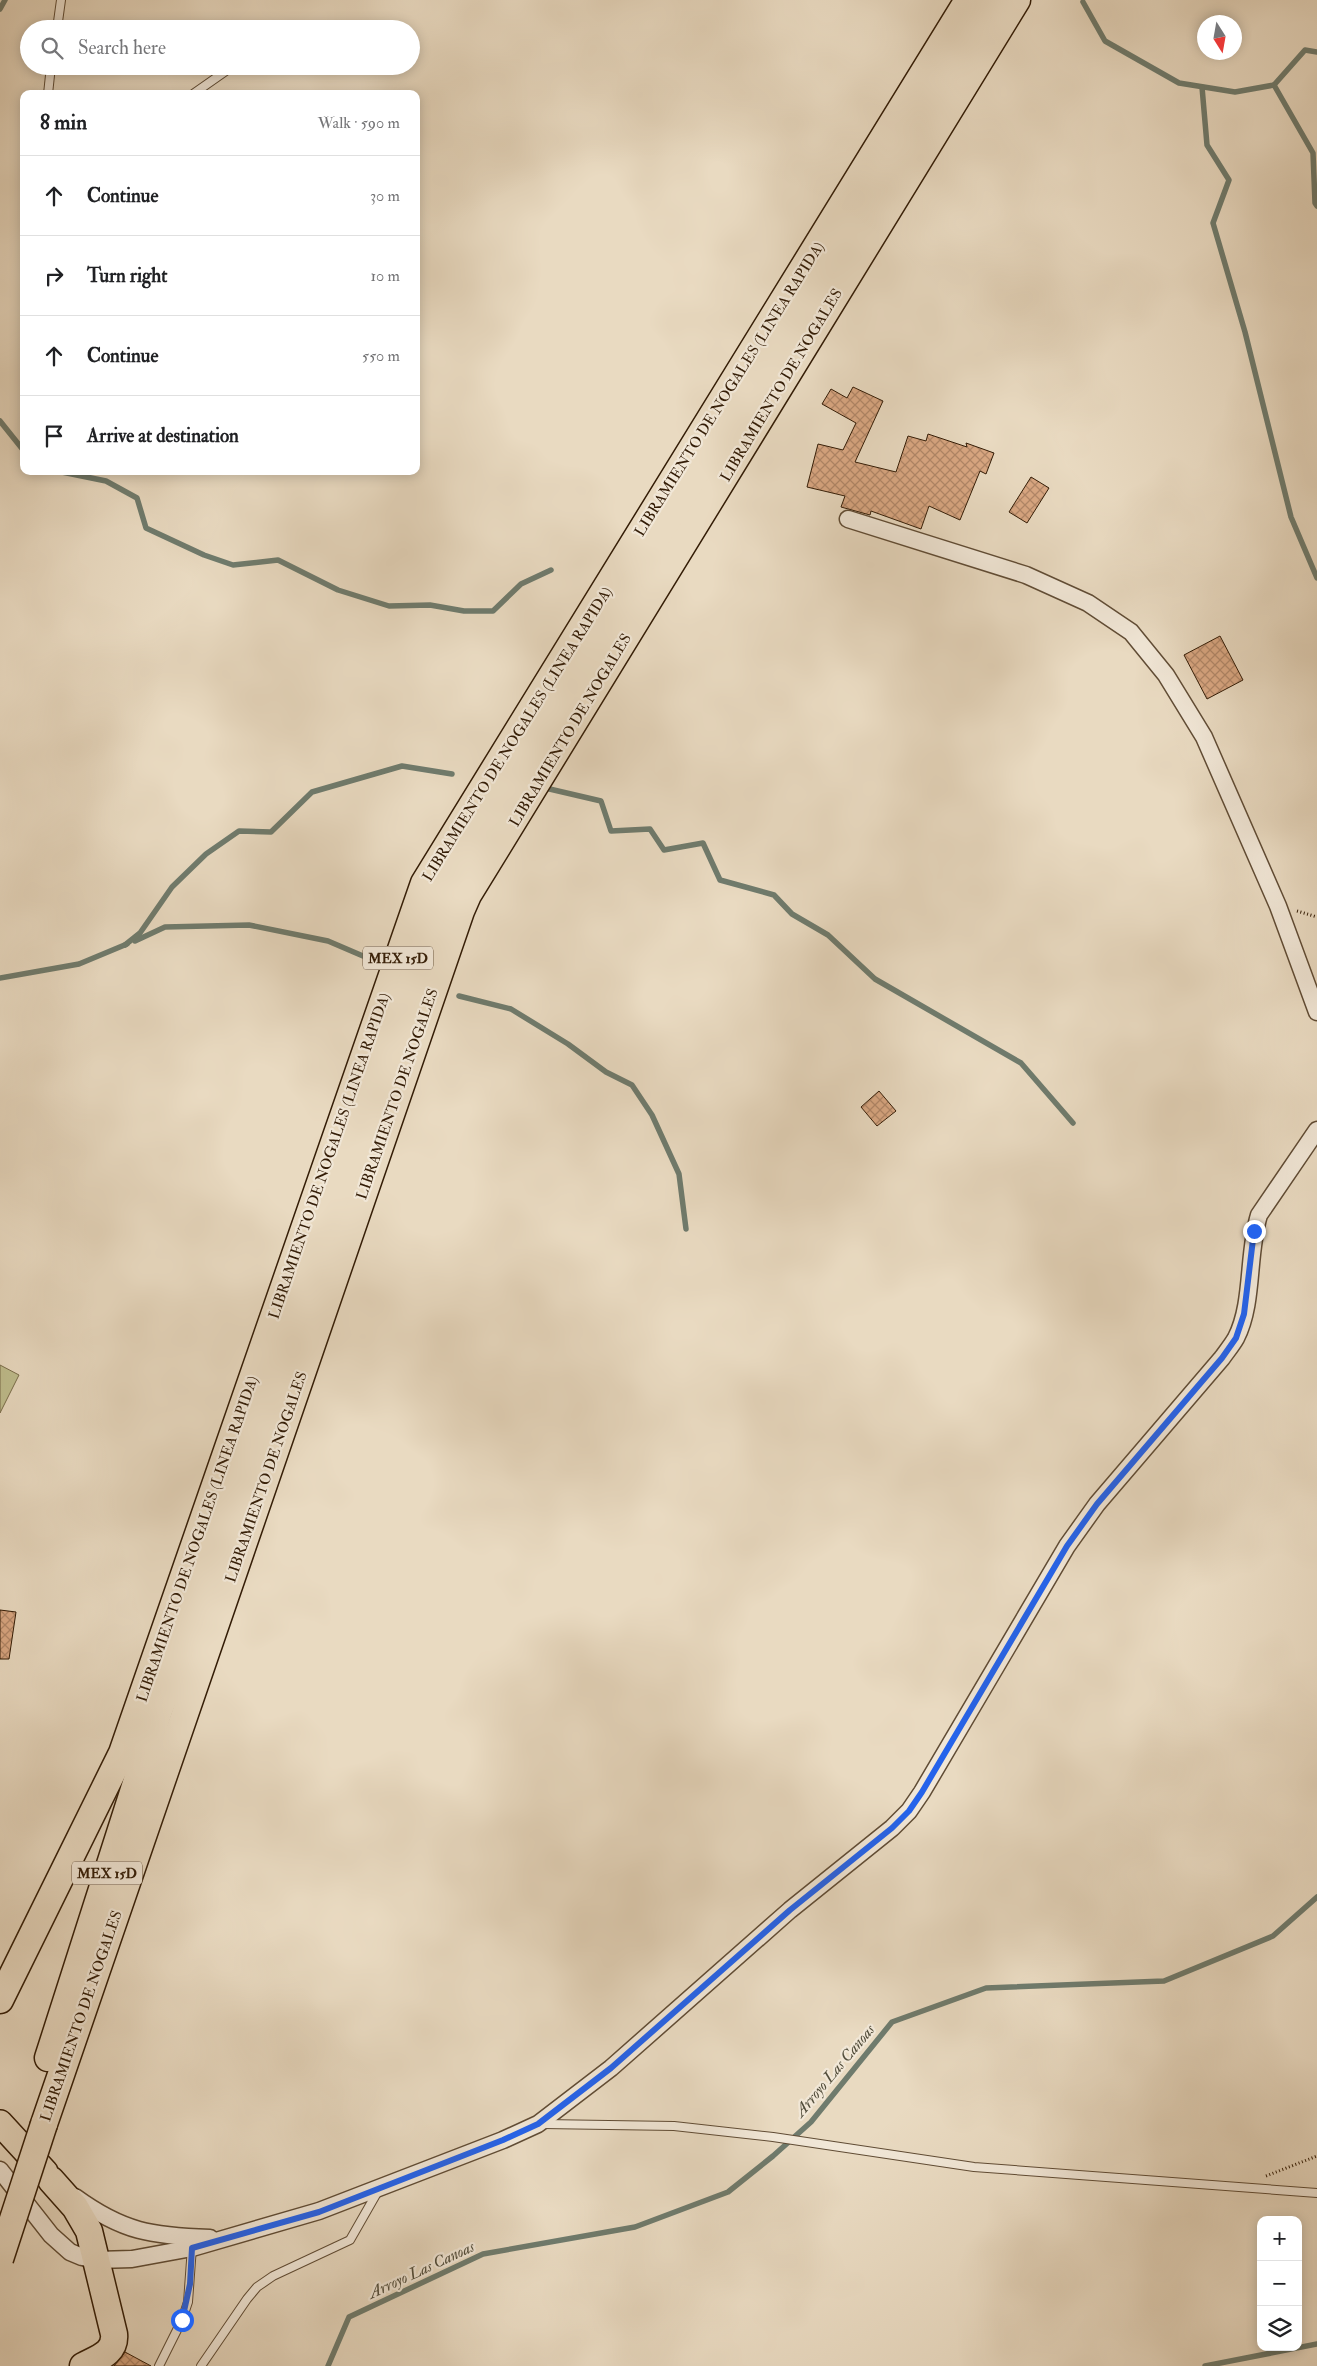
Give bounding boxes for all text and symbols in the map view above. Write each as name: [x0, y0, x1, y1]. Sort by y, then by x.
north arrow: [1197, 15, 1242, 60]
search box: [20, 20, 420, 75]
icon: search: [38, 34, 66, 62]
text: Search here: [78, 36, 166, 60]
text: 8 min: [40, 109, 87, 136]
text: Walk · 590 m: [318, 113, 400, 133]
icon: ahead: [40, 182, 68, 210]
text: Continue: [87, 184, 158, 208]
text: 30 m: [370, 186, 400, 206]
street label: LIBRAMIENTO DE NOGALES (LINEA RAPIDA): [630, 238, 829, 540]
icon: right: [40, 262, 68, 290]
text: Turn right: [87, 264, 167, 288]
text: 10 m: [370, 266, 400, 286]
street label: LIBRAMIENTO DE NOGALES: [716, 285, 847, 485]
icon: ahead: [40, 342, 68, 370]
text: Continue: [87, 344, 158, 368]
text: 550 m: [362, 346, 400, 366]
icon: arrive: [40, 422, 68, 450]
text: Arrive at destination: [87, 424, 239, 448]
street label: LIBRAMIENTO DE NOGALES (LINEA RAPIDA): [418, 583, 617, 885]
street label: LIBRAMIENTO DE NOGALES: [505, 630, 636, 830]
road number: MEX 15D: [363, 946, 433, 970]
street label: LIBRAMIENTO DE NOGALES: [352, 986, 443, 1202]
street label: LIBRAMIENTO DE NOGALES (LINEA RAPIDA): [265, 990, 394, 1322]
route end: [1243, 1220, 1266, 1243]
street label: LIBRAMIENTO DE NOGALES: [221, 1369, 312, 1585]
street label: LIBRAMIENTO DE NOGALES (LINEA RAPIDA): [133, 1373, 262, 1705]
road number: MEX 15D: [72, 1862, 142, 1885]
street label: LIBRAMIENTO DE NOGALES: [36, 1908, 127, 2124]
water label: Arroyo Las Canoas: [789, 2020, 880, 2122]
map controls: [1257, 2216, 1302, 2351]
button: +: [1257, 2216, 1302, 2261]
water label: Arroyo Las Canoas: [363, 2236, 478, 2304]
button: −: [1257, 2261, 1302, 2306]
button: layers: [1257, 2306, 1302, 2351]
route start: [171, 2309, 194, 2332]

